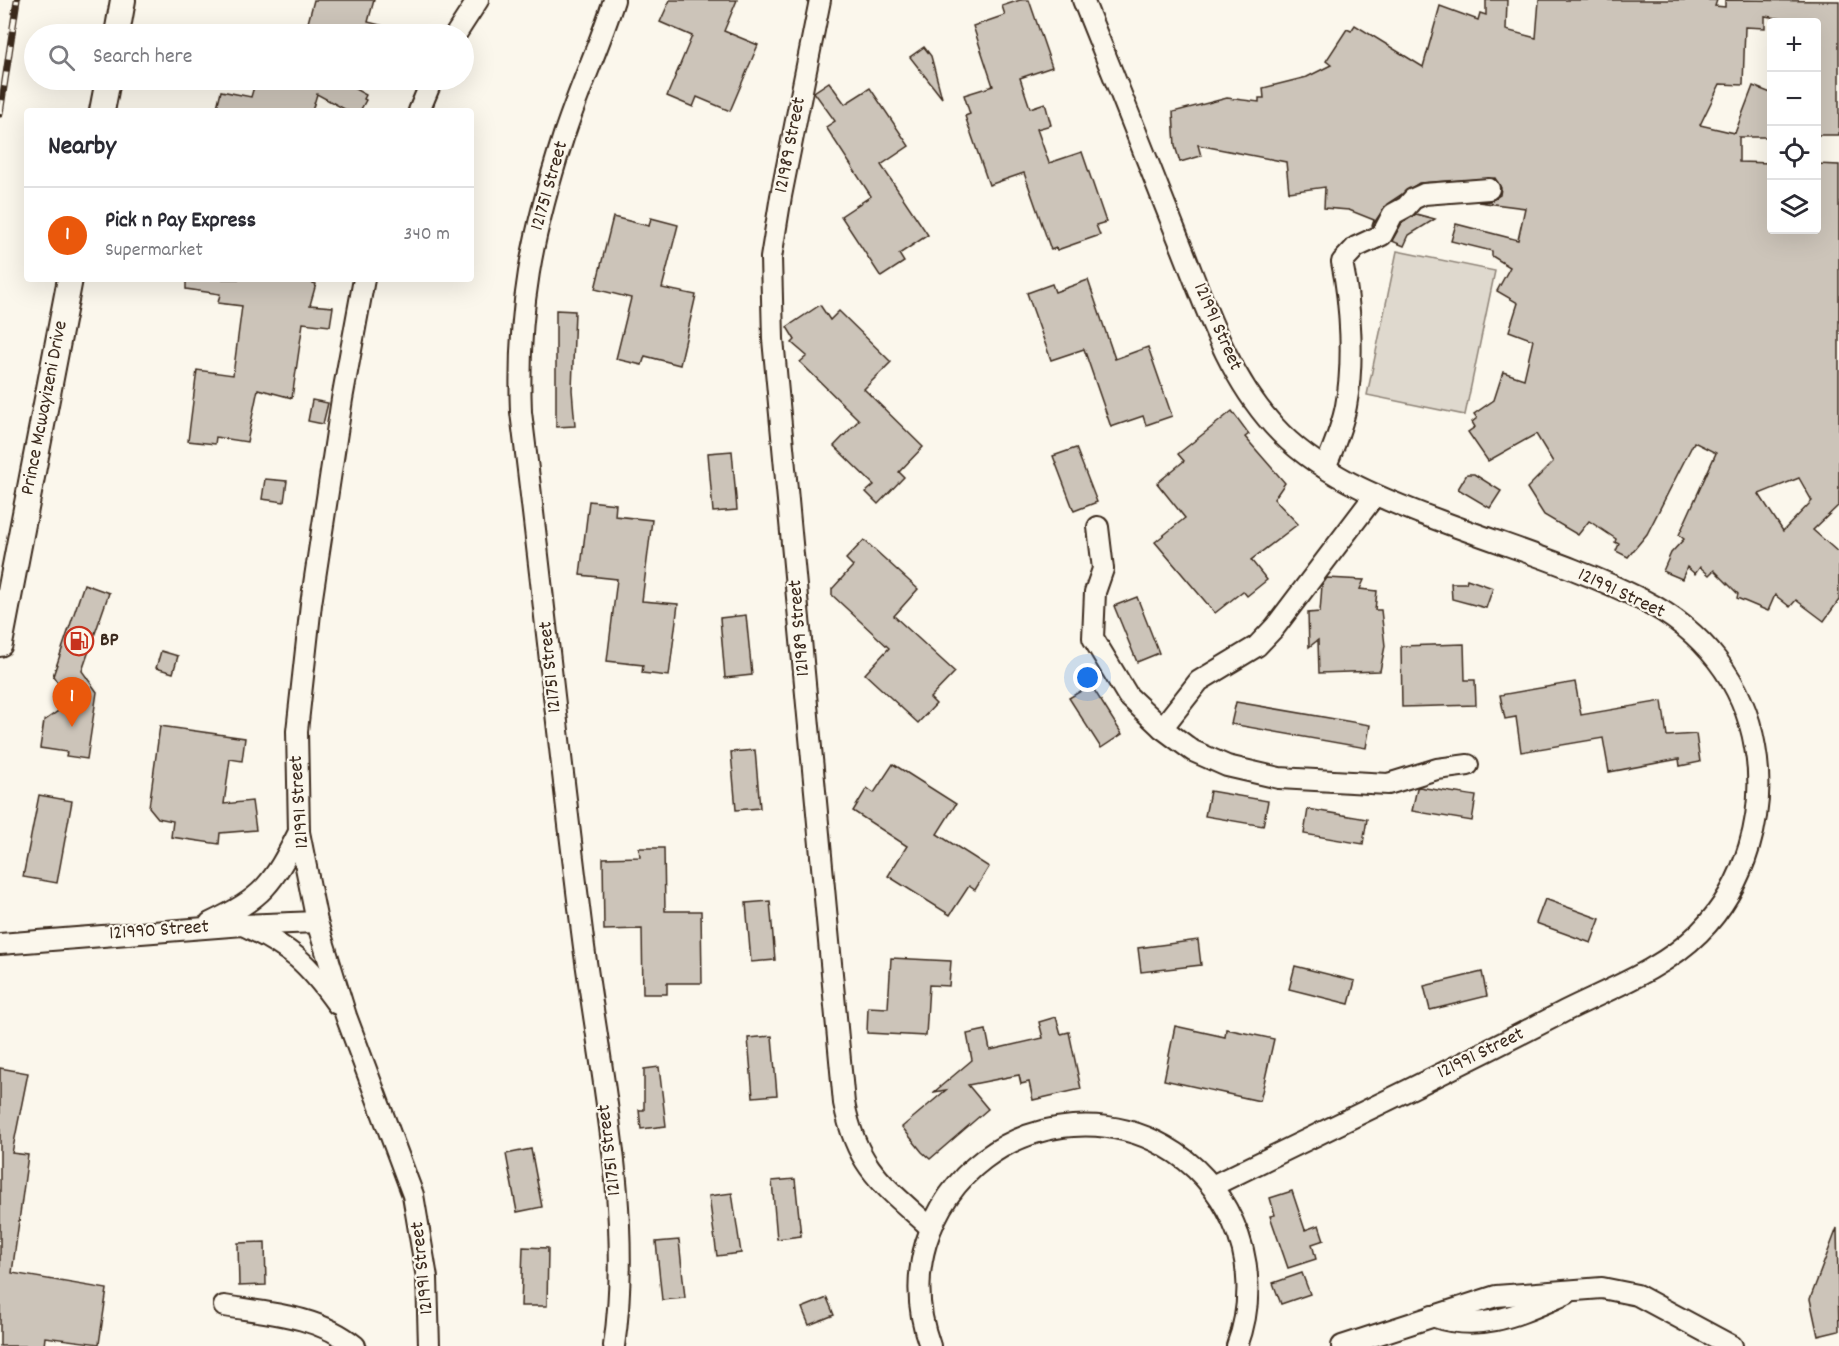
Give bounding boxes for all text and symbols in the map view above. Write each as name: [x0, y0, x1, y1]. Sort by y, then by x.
map controls: [1767, 18, 1821, 234]
button: +: [1767, 18, 1821, 72]
search box: [24, 24, 474, 90]
icon: search: [45, 41, 78, 74]
text: Search here: [93, 42, 192, 73]
button: −: [1767, 72, 1821, 126]
street label: 121989 Street: [768, 95, 814, 195]
button: locate: [1767, 126, 1821, 180]
text: Nearby: [48, 129, 116, 166]
street label: 121751 Street: [524, 138, 576, 234]
button: layers: [1767, 180, 1821, 234]
text: Pick n Pay Express: [105, 206, 256, 237]
text: 1: [65, 221, 70, 249]
text: 340 m: [404, 221, 450, 249]
text: Supermarket: [105, 237, 203, 265]
street label: 121991 Street: [1185, 279, 1249, 375]
street label: Prince Mcwayizeni Drive: [14, 318, 76, 498]
street label: 121991 Street: [1573, 562, 1669, 626]
street label: 121989 Street: [782, 578, 818, 678]
street label: 121751 Street: [532, 620, 570, 714]
fuel station icon: BP: [63, 625, 95, 657]
place label: BP: [100, 627, 119, 655]
your location: [1073, 663, 1102, 692]
pin: 1: [52, 678, 92, 727]
street label: 121991 Street: [283, 754, 317, 850]
street label: 121990 Street: [108, 914, 210, 948]
street label: 121991 Street: [1433, 1021, 1529, 1087]
street label: 121751 Street: [590, 1103, 630, 1197]
street label: 121991 Street: [404, 1220, 442, 1316]

